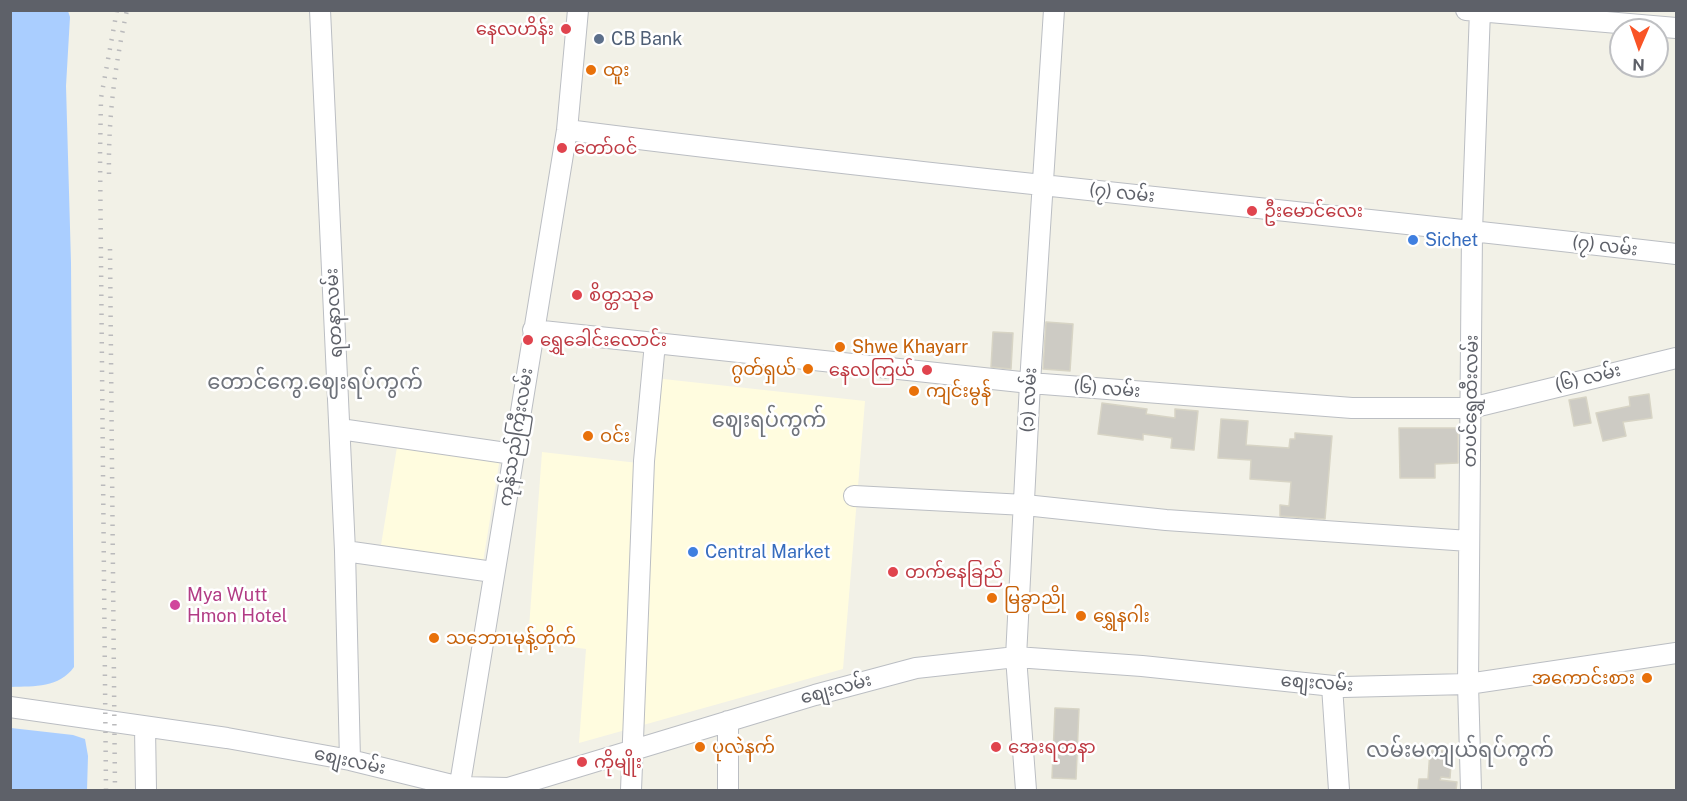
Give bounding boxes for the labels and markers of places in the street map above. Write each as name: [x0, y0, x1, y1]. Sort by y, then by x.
place label: နေလဟိန်း: [476, 18, 554, 40]
marker: နေလဟိန်း: [559, 22, 573, 36]
place label: CB Bank: [611, 28, 682, 50]
marker: CB Bank: [592, 32, 606, 46]
place label: ထူး: [603, 59, 629, 81]
marker: ထူး: [584, 63, 598, 77]
place label: တော်ဝင်: [574, 137, 637, 159]
marker: တော်ဝင်: [555, 141, 569, 155]
place label: ဦးမောင်လေး: [1264, 200, 1363, 222]
marker: ဦးမောင်လေး: [1245, 204, 1259, 218]
place label: Sichet: [1425, 229, 1478, 251]
marker: Sichet: [1406, 233, 1420, 247]
place label: စိတ္တသုခ: [589, 284, 654, 306]
marker: စိတ္တသုခ: [570, 288, 584, 302]
place label: ရွှေခေါင်းလောင်း: [540, 329, 667, 351]
marker: ရွှေခေါင်းလောင်း: [521, 333, 535, 347]
place label: Shwe Khayarr: [852, 336, 968, 358]
marker: Shwe Khayarr: [833, 340, 847, 354]
place label: ဂွတ်ရှယ်: [731, 358, 796, 380]
place label: နေလကြယ်: [829, 359, 915, 381]
marker: ဂွတ်ရှယ်: [801, 362, 815, 376]
marker: နေလကြယ်: [920, 363, 934, 377]
place label: ကျင်းမွန်: [926, 380, 991, 402]
marker: ကျင်းမွန်: [907, 384, 921, 398]
place label: ဝင်း: [600, 425, 630, 447]
marker: ဝင်း: [581, 429, 595, 443]
place label: Central Market: [705, 541, 830, 563]
marker: Central Market: [686, 545, 700, 559]
place label: တက်နေခြည်: [905, 561, 1003, 583]
marker: တက်နေခြည်: [886, 565, 900, 579]
place label: Mya Wutt Hmon Hotel: [187, 584, 287, 626]
place label: မြခွာညို: [1004, 587, 1065, 609]
marker: မြခွာညို: [985, 591, 999, 605]
marker: Mya Wutt Hmon Hotel: [168, 598, 182, 612]
place label: ရွှေနဂါး: [1093, 605, 1150, 627]
marker: ရွှေနဂါး: [1074, 609, 1088, 623]
place label: သဘောၤမုန့်တိုက်: [446, 627, 576, 649]
marker: သဘောၤမုန့်တိုက်: [427, 631, 441, 645]
place label: အကောင်းစား: [1532, 667, 1635, 689]
marker: အကောင်းစား: [1640, 671, 1654, 685]
place label: ပုလဲနက်: [712, 736, 775, 758]
place label: အေးရတနာ: [1008, 736, 1096, 758]
marker: ပုလဲနက်: [693, 740, 707, 754]
marker: အေးရတနာ: [989, 740, 1003, 754]
place label: ကိုမျိုး: [594, 751, 642, 773]
marker: ကိုမျိုး: [575, 755, 589, 769]

